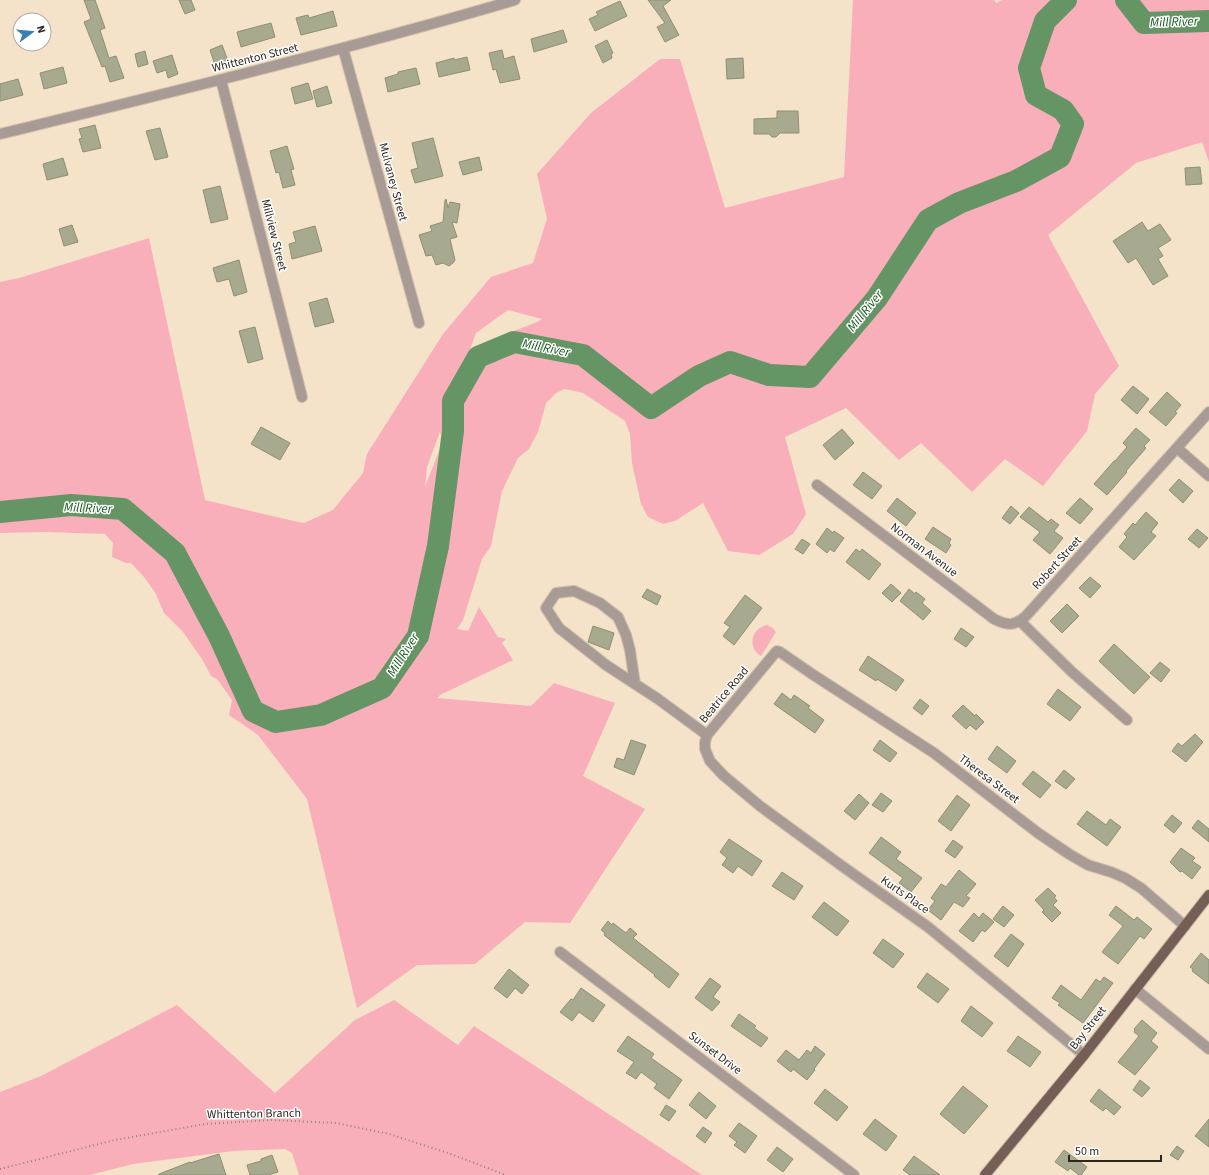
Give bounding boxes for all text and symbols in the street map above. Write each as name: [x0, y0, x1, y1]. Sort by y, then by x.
north arrow: [12, 12, 52, 52]
water label: Mill River: [1150, 12, 1199, 32]
text: N: [33, 24, 49, 35]
street label: Whittenton Street: [210, 39, 300, 77]
street label: Mulvaney Street: [374, 141, 412, 223]
street label: Millview Street: [257, 197, 291, 273]
water label: Mill River: [843, 286, 887, 335]
water label: Mill River: [521, 335, 572, 362]
water label: Mill River: [64, 498, 113, 518]
street label: Norman Avenue: [887, 519, 961, 581]
street label: Robert Street: [1028, 533, 1086, 593]
water label: Mill River: [383, 629, 424, 680]
street label: Beatrice Road: [695, 663, 753, 727]
street label: Theresa Street: [955, 750, 1023, 808]
street label: Kurts Place: [877, 872, 933, 918]
street label: Bay Street: [1066, 1003, 1110, 1053]
street label: Sunset Drive: [685, 1027, 745, 1079]
street label: Whittenton Branch: [207, 1105, 301, 1123]
scale bar: [1069, 1137, 1161, 1163]
text: 50 m: [1075, 1143, 1099, 1160]

